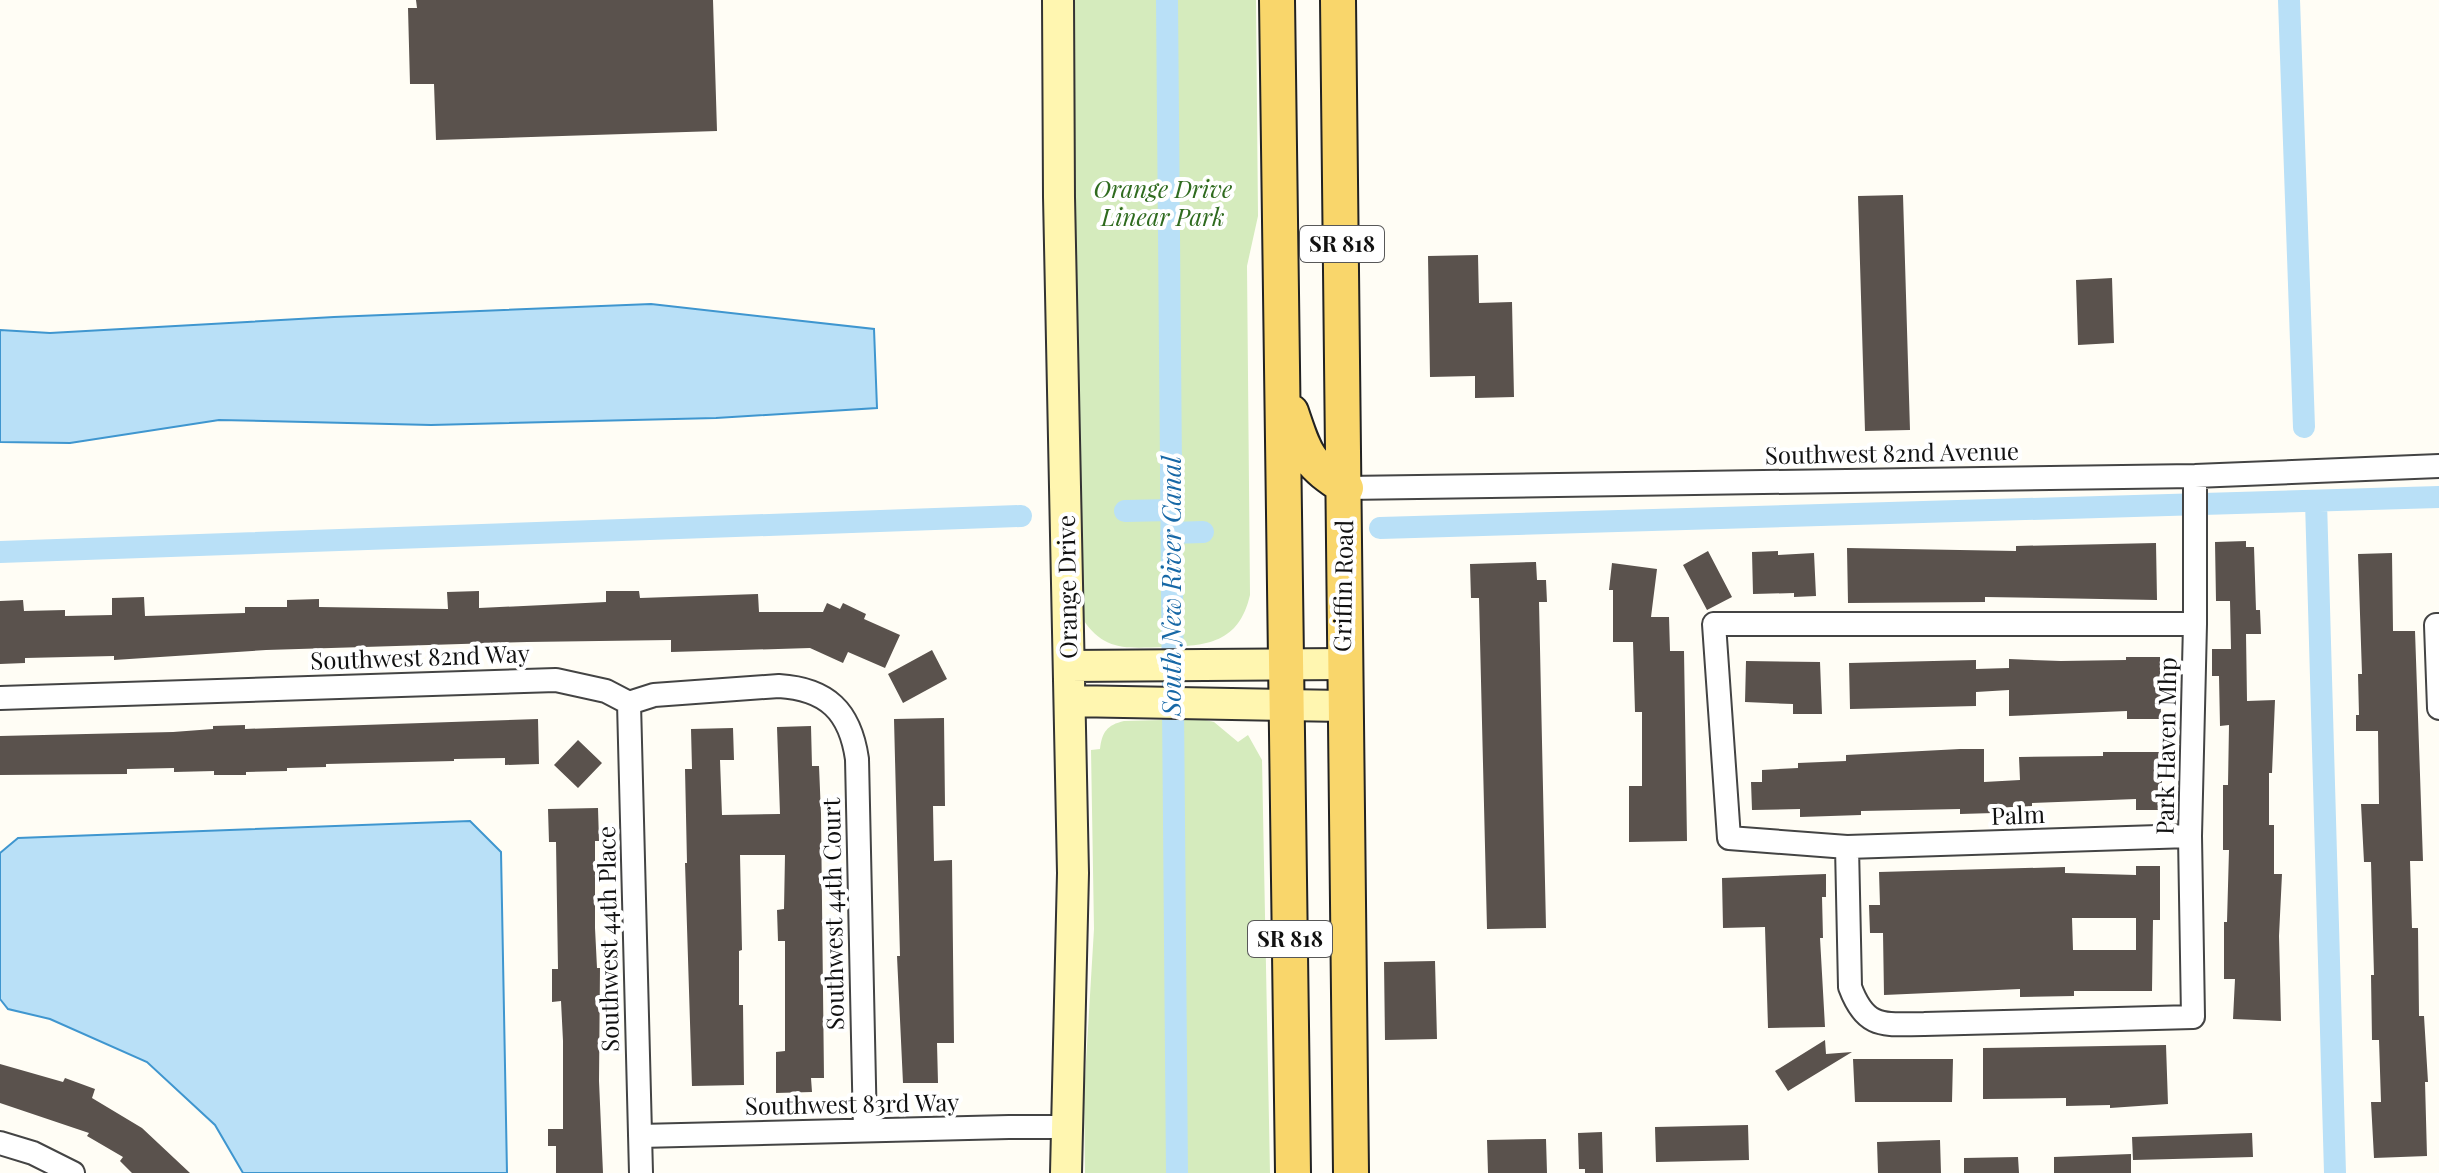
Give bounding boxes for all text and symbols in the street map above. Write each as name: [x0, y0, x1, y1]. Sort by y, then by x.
park label: Orange Drive Linear Park: [1094, 172, 1232, 232]
road number: SR 818: [1300, 226, 1384, 262]
street label: Southwest 82nd Avenue: [1765, 434, 2019, 470]
water label: South New River Canal: [1153, 454, 1188, 717]
street label: Orange Drive: [1049, 515, 1083, 659]
street label: Griffin Road: [1325, 520, 1359, 652]
street label: Southwest 82nd Way: [310, 636, 530, 676]
street label: Park Haven Mhp: [2147, 657, 2183, 835]
street label: Southwest 44th Court: [814, 797, 850, 1030]
street label: Palm: [1990, 797, 2045, 831]
street label: Southwest 44th Place: [589, 826, 625, 1052]
road number: SR 818: [1248, 921, 1332, 957]
street label: Southwest 83rd Way: [744, 1085, 959, 1121]

